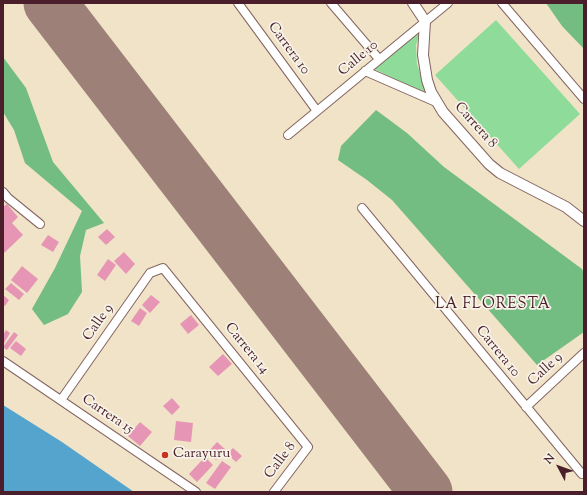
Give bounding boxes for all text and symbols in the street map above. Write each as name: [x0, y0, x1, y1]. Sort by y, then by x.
street label: Carrera 10: [263, 19, 313, 79]
street label: Calle 10: [336, 38, 382, 80]
street label: Carrera 8: [450, 100, 500, 152]
district label: LA FLORESTA: [435, 296, 551, 314]
street label: Calle 9: [80, 301, 118, 345]
street label: Carrera 14: [220, 320, 272, 378]
street label: Carrera 10: [471, 323, 523, 381]
street label: Calle 9: [525, 350, 567, 390]
street label: Carrera 15: [78, 392, 136, 438]
street label: Calle 8: [262, 439, 300, 483]
place label: Carayuru: [173, 447, 230, 463]
north arrow: [539, 447, 579, 487]
marker: Carayuru: [160, 450, 170, 460]
text: N: [541, 451, 559, 468]

